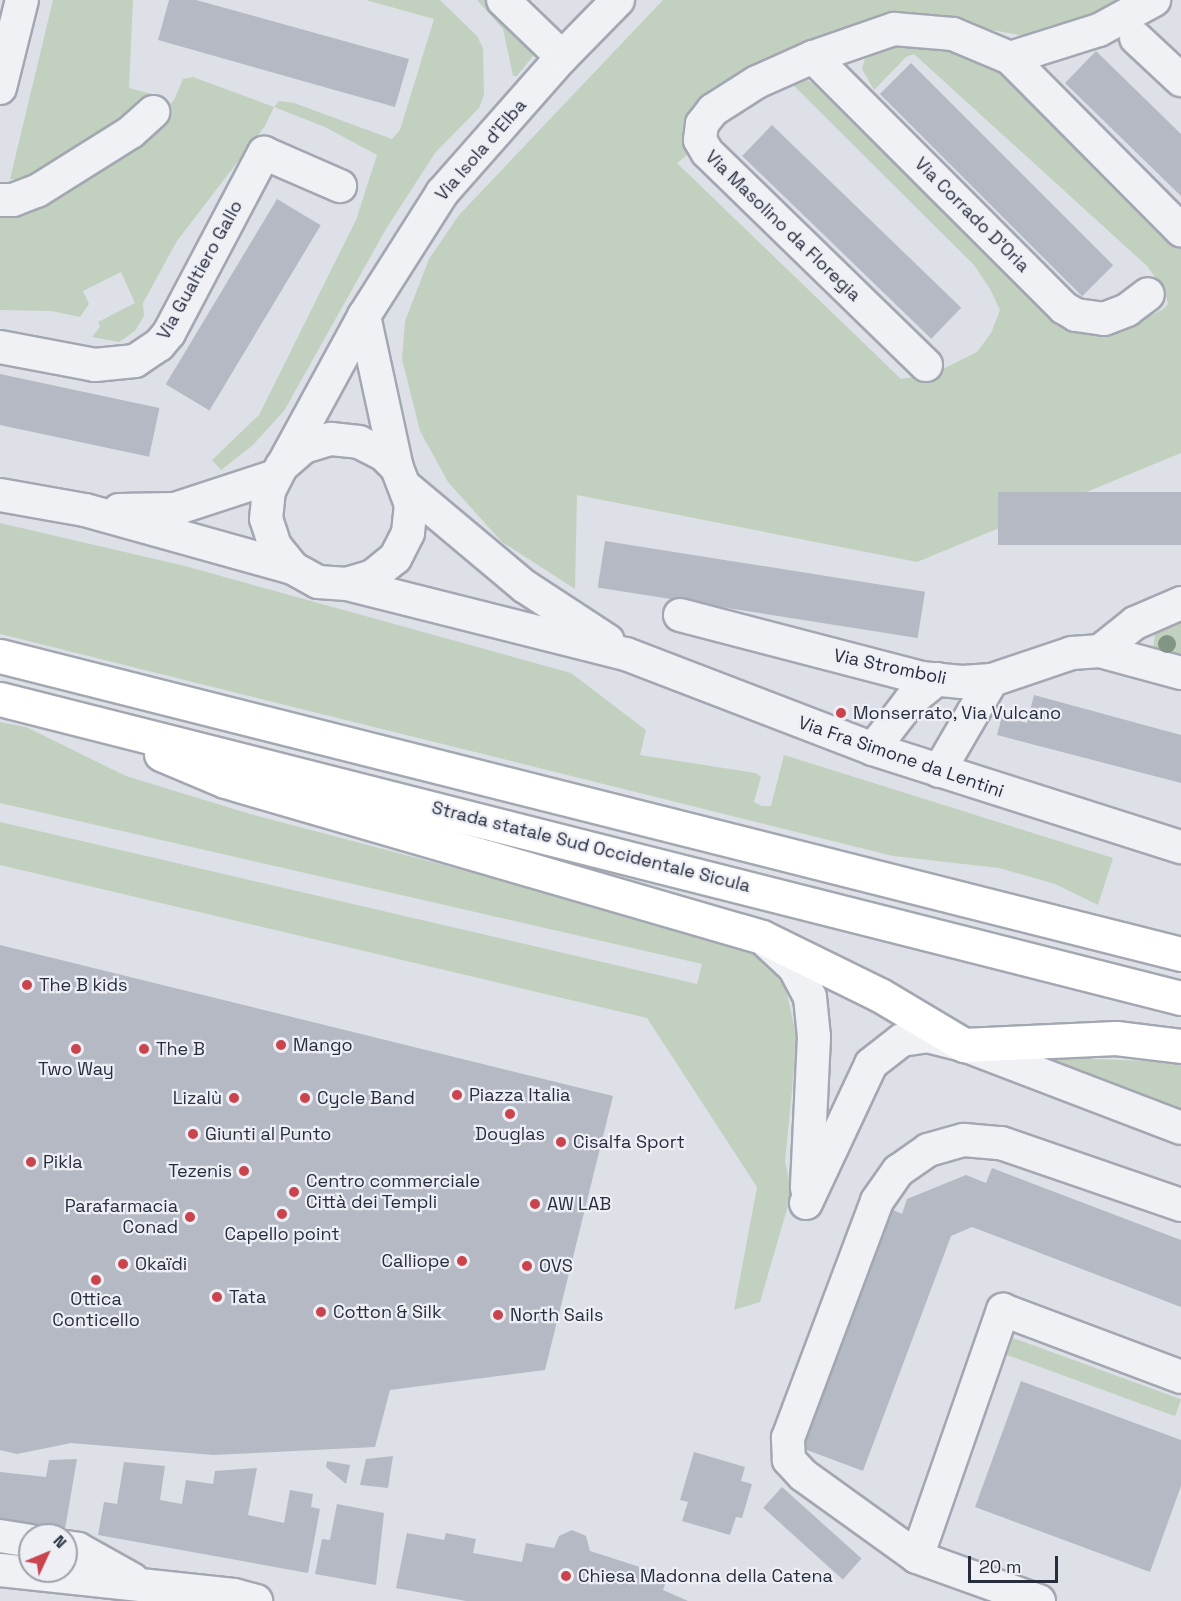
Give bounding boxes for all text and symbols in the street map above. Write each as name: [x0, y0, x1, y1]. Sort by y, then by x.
street label: Via Isola d'Elba: [431, 95, 531, 205]
street label: Via Masolino da Floregia: [701, 146, 865, 306]
street label: Via Corrado D'Oria: [910, 153, 1034, 277]
street label: Via Gualtiero Gallo: [153, 197, 247, 343]
street label: Via Stromboli: [832, 645, 948, 689]
place label: Monserrato, Via Vulcano: [853, 702, 1062, 724]
marker: Monserrato, Via Vulcano: [834, 706, 848, 720]
street label: Via Fra Simone da Lentini: [795, 712, 1007, 802]
street label: Strada statale Sud Occidentale Sicula: [429, 797, 753, 897]
place label: The B kids: [39, 974, 128, 996]
marker: The B kids: [20, 978, 34, 992]
place label: Mango: [293, 1034, 353, 1056]
place label: The B: [156, 1038, 205, 1060]
marker: Mango: [274, 1038, 288, 1052]
marker: Two Way: [69, 1042, 83, 1056]
marker: The B: [137, 1042, 151, 1056]
place label: Two Way: [38, 1058, 114, 1080]
place label: Piazza Italia: [469, 1084, 570, 1106]
place label: Lizalù: [173, 1087, 222, 1109]
place label: Cycle Band: [317, 1087, 415, 1109]
marker: Piazza Italia: [450, 1088, 464, 1102]
marker: Lizalù: [227, 1091, 241, 1105]
marker: Cycle Band: [298, 1091, 312, 1105]
marker: Douglas: [503, 1107, 517, 1121]
place label: Giunti al Punto: [205, 1123, 331, 1145]
place label: Douglas: [475, 1123, 545, 1145]
marker: Giunti al Punto: [186, 1127, 200, 1141]
place label: Cisalfa Sport: [573, 1131, 685, 1153]
marker: Cisalfa Sport: [554, 1135, 568, 1149]
place label: Pikla: [43, 1151, 83, 1173]
marker: Pikla: [24, 1155, 38, 1169]
place label: Tezenis: [168, 1160, 232, 1182]
marker: Tezenis: [237, 1164, 251, 1178]
place label: Centro commerciale Città dei Templi: [306, 1171, 480, 1214]
marker: Centro commerciale Città dei Templi: [287, 1185, 301, 1199]
place label: AW LAB: [547, 1193, 611, 1215]
place label: Parafarmacia Conad: [65, 1196, 178, 1238]
marker: AW LAB: [528, 1197, 542, 1211]
marker: Capello point: [275, 1207, 289, 1221]
marker: Parafarmacia Conad: [183, 1210, 197, 1224]
place label: Capello point: [225, 1223, 339, 1245]
place label: Calliope: [381, 1250, 450, 1272]
place label: Okaïdi: [135, 1253, 187, 1275]
marker: Calliope: [455, 1254, 469, 1268]
place label: OVS: [539, 1255, 573, 1277]
marker: Okaïdi: [116, 1257, 130, 1271]
marker: OVS: [520, 1259, 534, 1273]
marker: Ottica Conticello: [89, 1273, 103, 1287]
place label: Tata: [229, 1286, 266, 1308]
place label: Ottica Conticello: [52, 1289, 140, 1332]
marker: Tata: [210, 1290, 224, 1304]
place label: Cotton & Silk: [333, 1301, 442, 1323]
place label: North Sails: [510, 1304, 603, 1326]
marker: Cotton & Silk: [314, 1305, 328, 1319]
marker: North Sails: [491, 1308, 505, 1322]
north arrow: [18, 1523, 78, 1583]
text: N: [49, 1530, 71, 1553]
scale bar: [971, 1544, 1061, 1582]
text: 20 m: [979, 1555, 1022, 1578]
place label: Chiesa Madonna della Catena: [578, 1565, 833, 1587]
marker: Chiesa Madonna della Catena: [559, 1569, 573, 1583]

